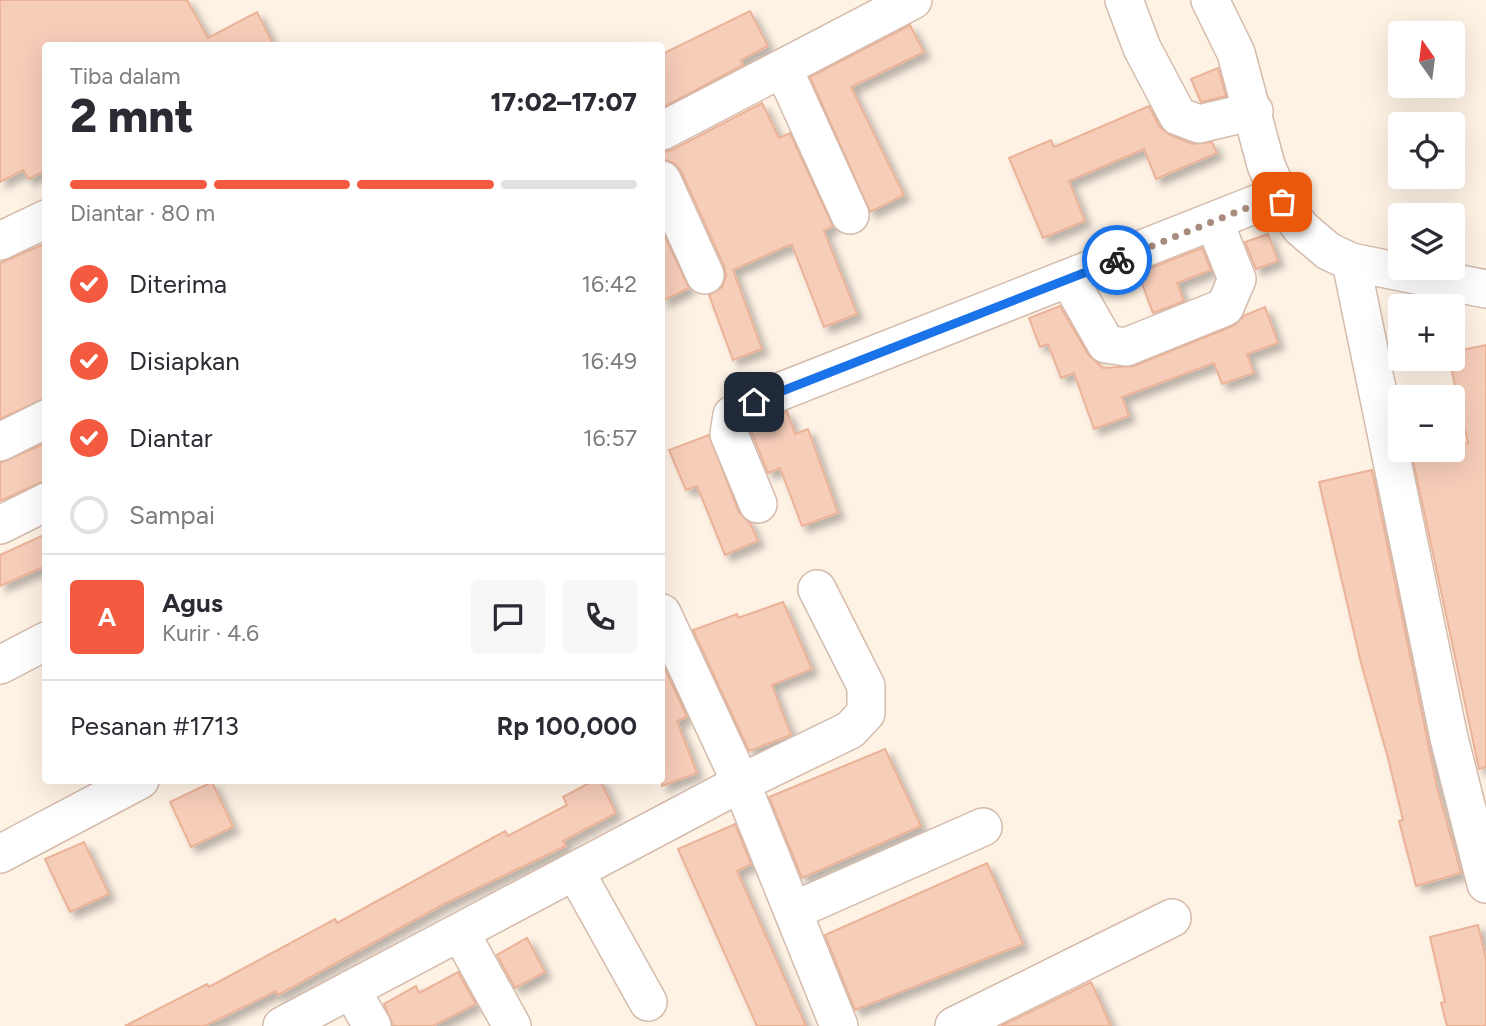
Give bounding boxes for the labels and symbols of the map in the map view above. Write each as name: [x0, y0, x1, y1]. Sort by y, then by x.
north arrow: [1388, 21, 1465, 98]
pin: [1252, 172, 1312, 232]
courier: [1082, 225, 1152, 295]
pin: [724, 372, 784, 432]

